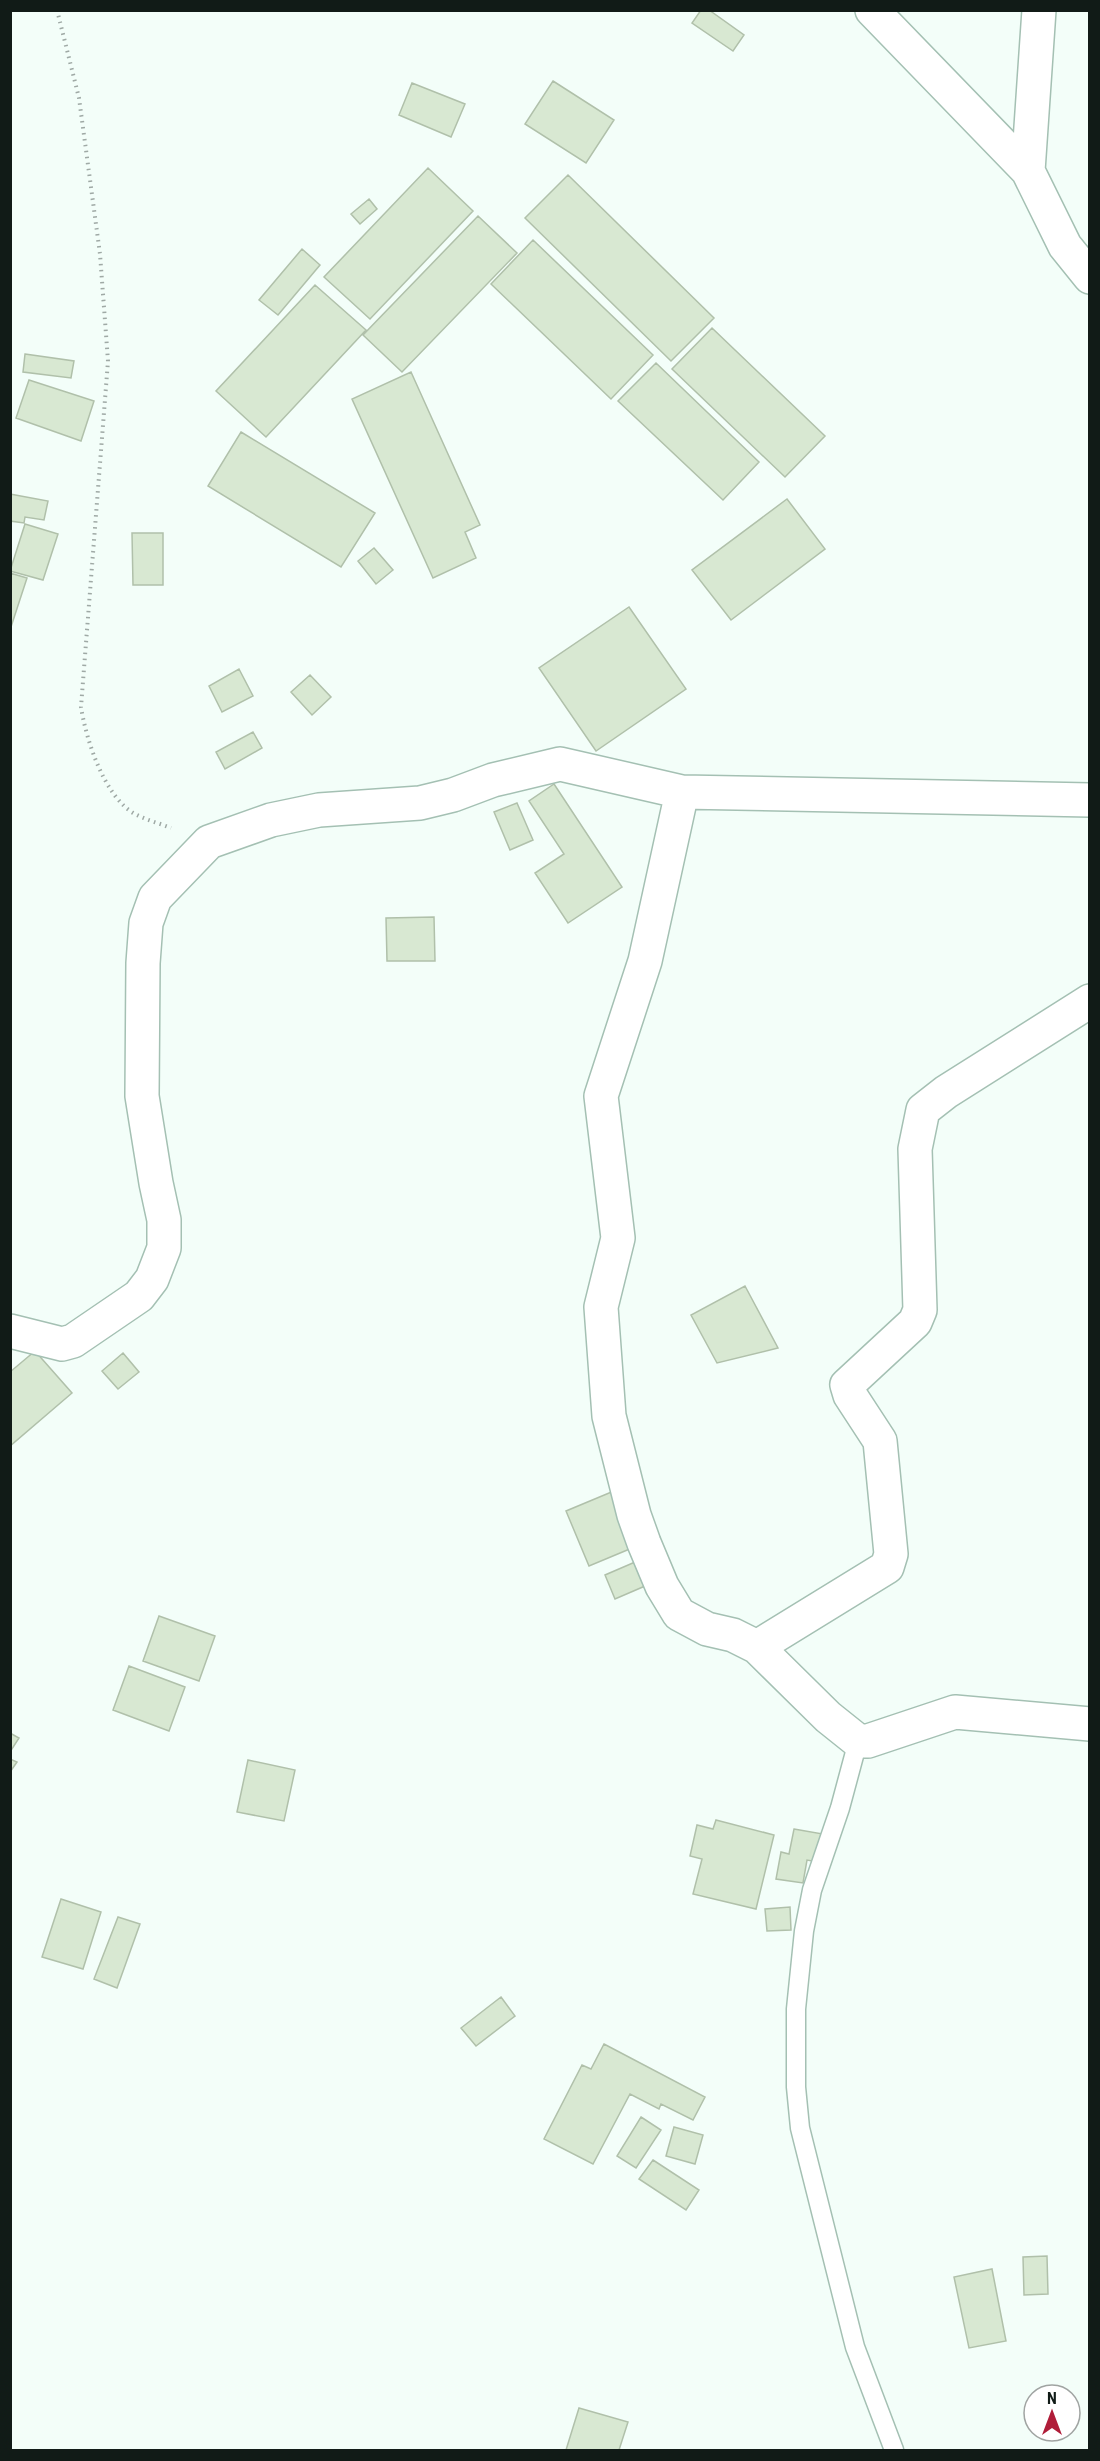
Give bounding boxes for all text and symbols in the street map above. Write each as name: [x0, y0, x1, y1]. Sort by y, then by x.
north arrow: [1022, 2383, 1082, 2443]
text: N: [1047, 2389, 1057, 2408]

